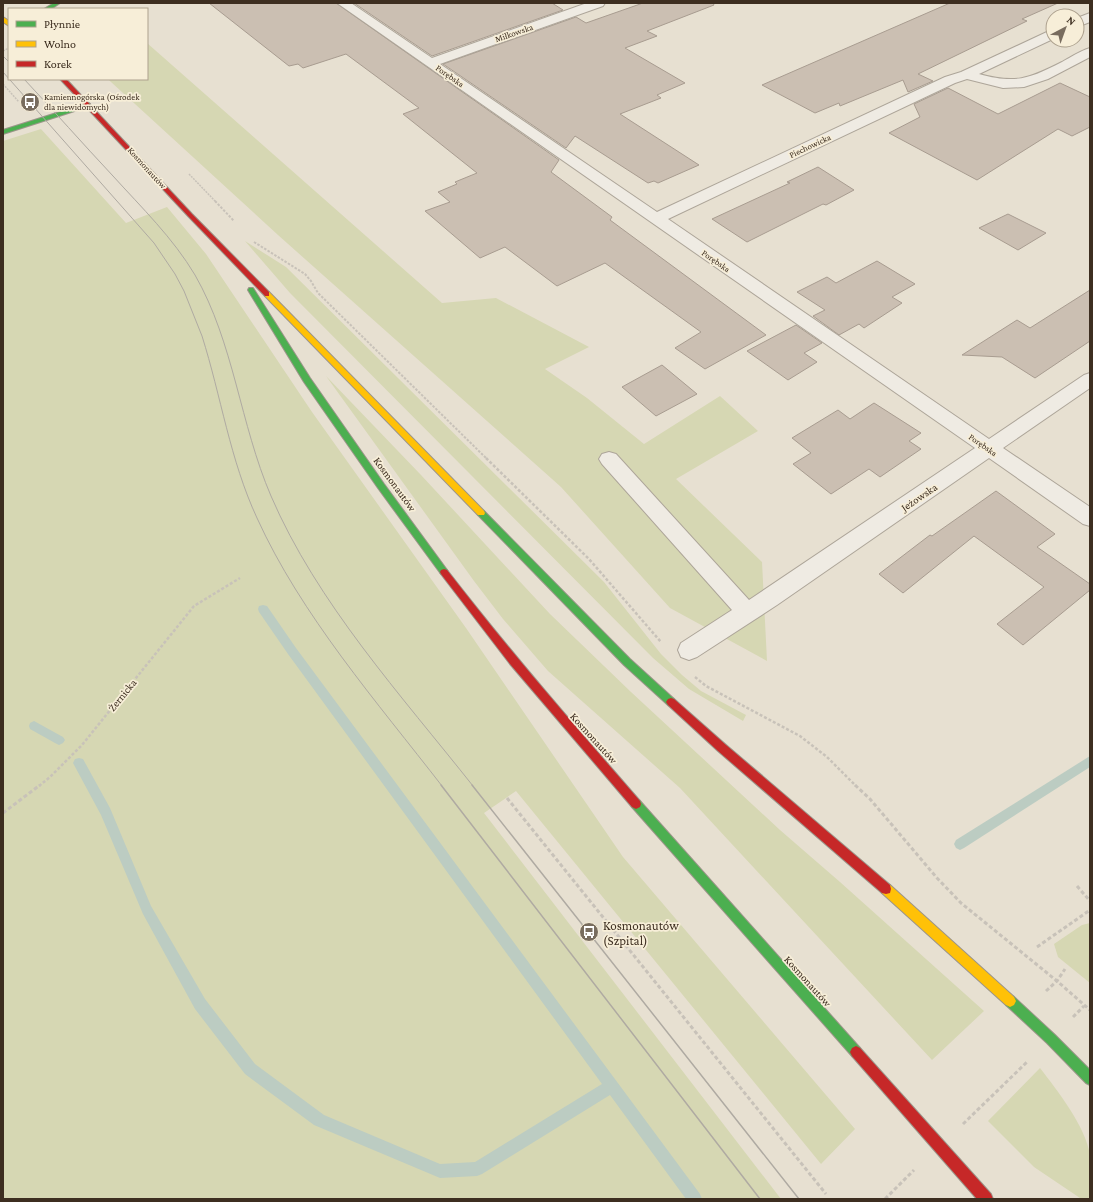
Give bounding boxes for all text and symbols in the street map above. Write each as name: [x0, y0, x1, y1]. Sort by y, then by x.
legend: [8, 8, 148, 80]
north arrow: [1045, 8, 1085, 48]
text: N: [1065, 13, 1079, 28]
text: Płynnie: [44, 17, 80, 31]
street label: Miłkowska: [494, 22, 534, 44]
text: Wolno: [44, 37, 76, 51]
text: Korek: [44, 57, 72, 71]
street label: Porębska: [434, 63, 466, 89]
bus stop icon: Kamiennogórska (Ośrodek dla niewidomych): [19, 91, 41, 113]
place label: Kamiennogórska (Ośrodek dla niewidomych): [44, 92, 140, 113]
street label: Piechowicka: [788, 132, 832, 160]
street label: Kosmonautów: [126, 145, 169, 191]
street label: Porębska: [700, 248, 732, 274]
street label: Porębska: [967, 432, 999, 458]
street label: Kosmonautów: [371, 455, 419, 514]
street label: Jeżowska: [898, 481, 940, 515]
street label: Żernicka: [105, 676, 139, 714]
street label: Kosmonautów: [568, 710, 621, 767]
place label: Kosmonautów (Szpital): [603, 918, 679, 949]
bus stop icon: Kosmonautów (Szpital): [578, 921, 600, 943]
street label: Kosmonautów: [782, 953, 835, 1010]

